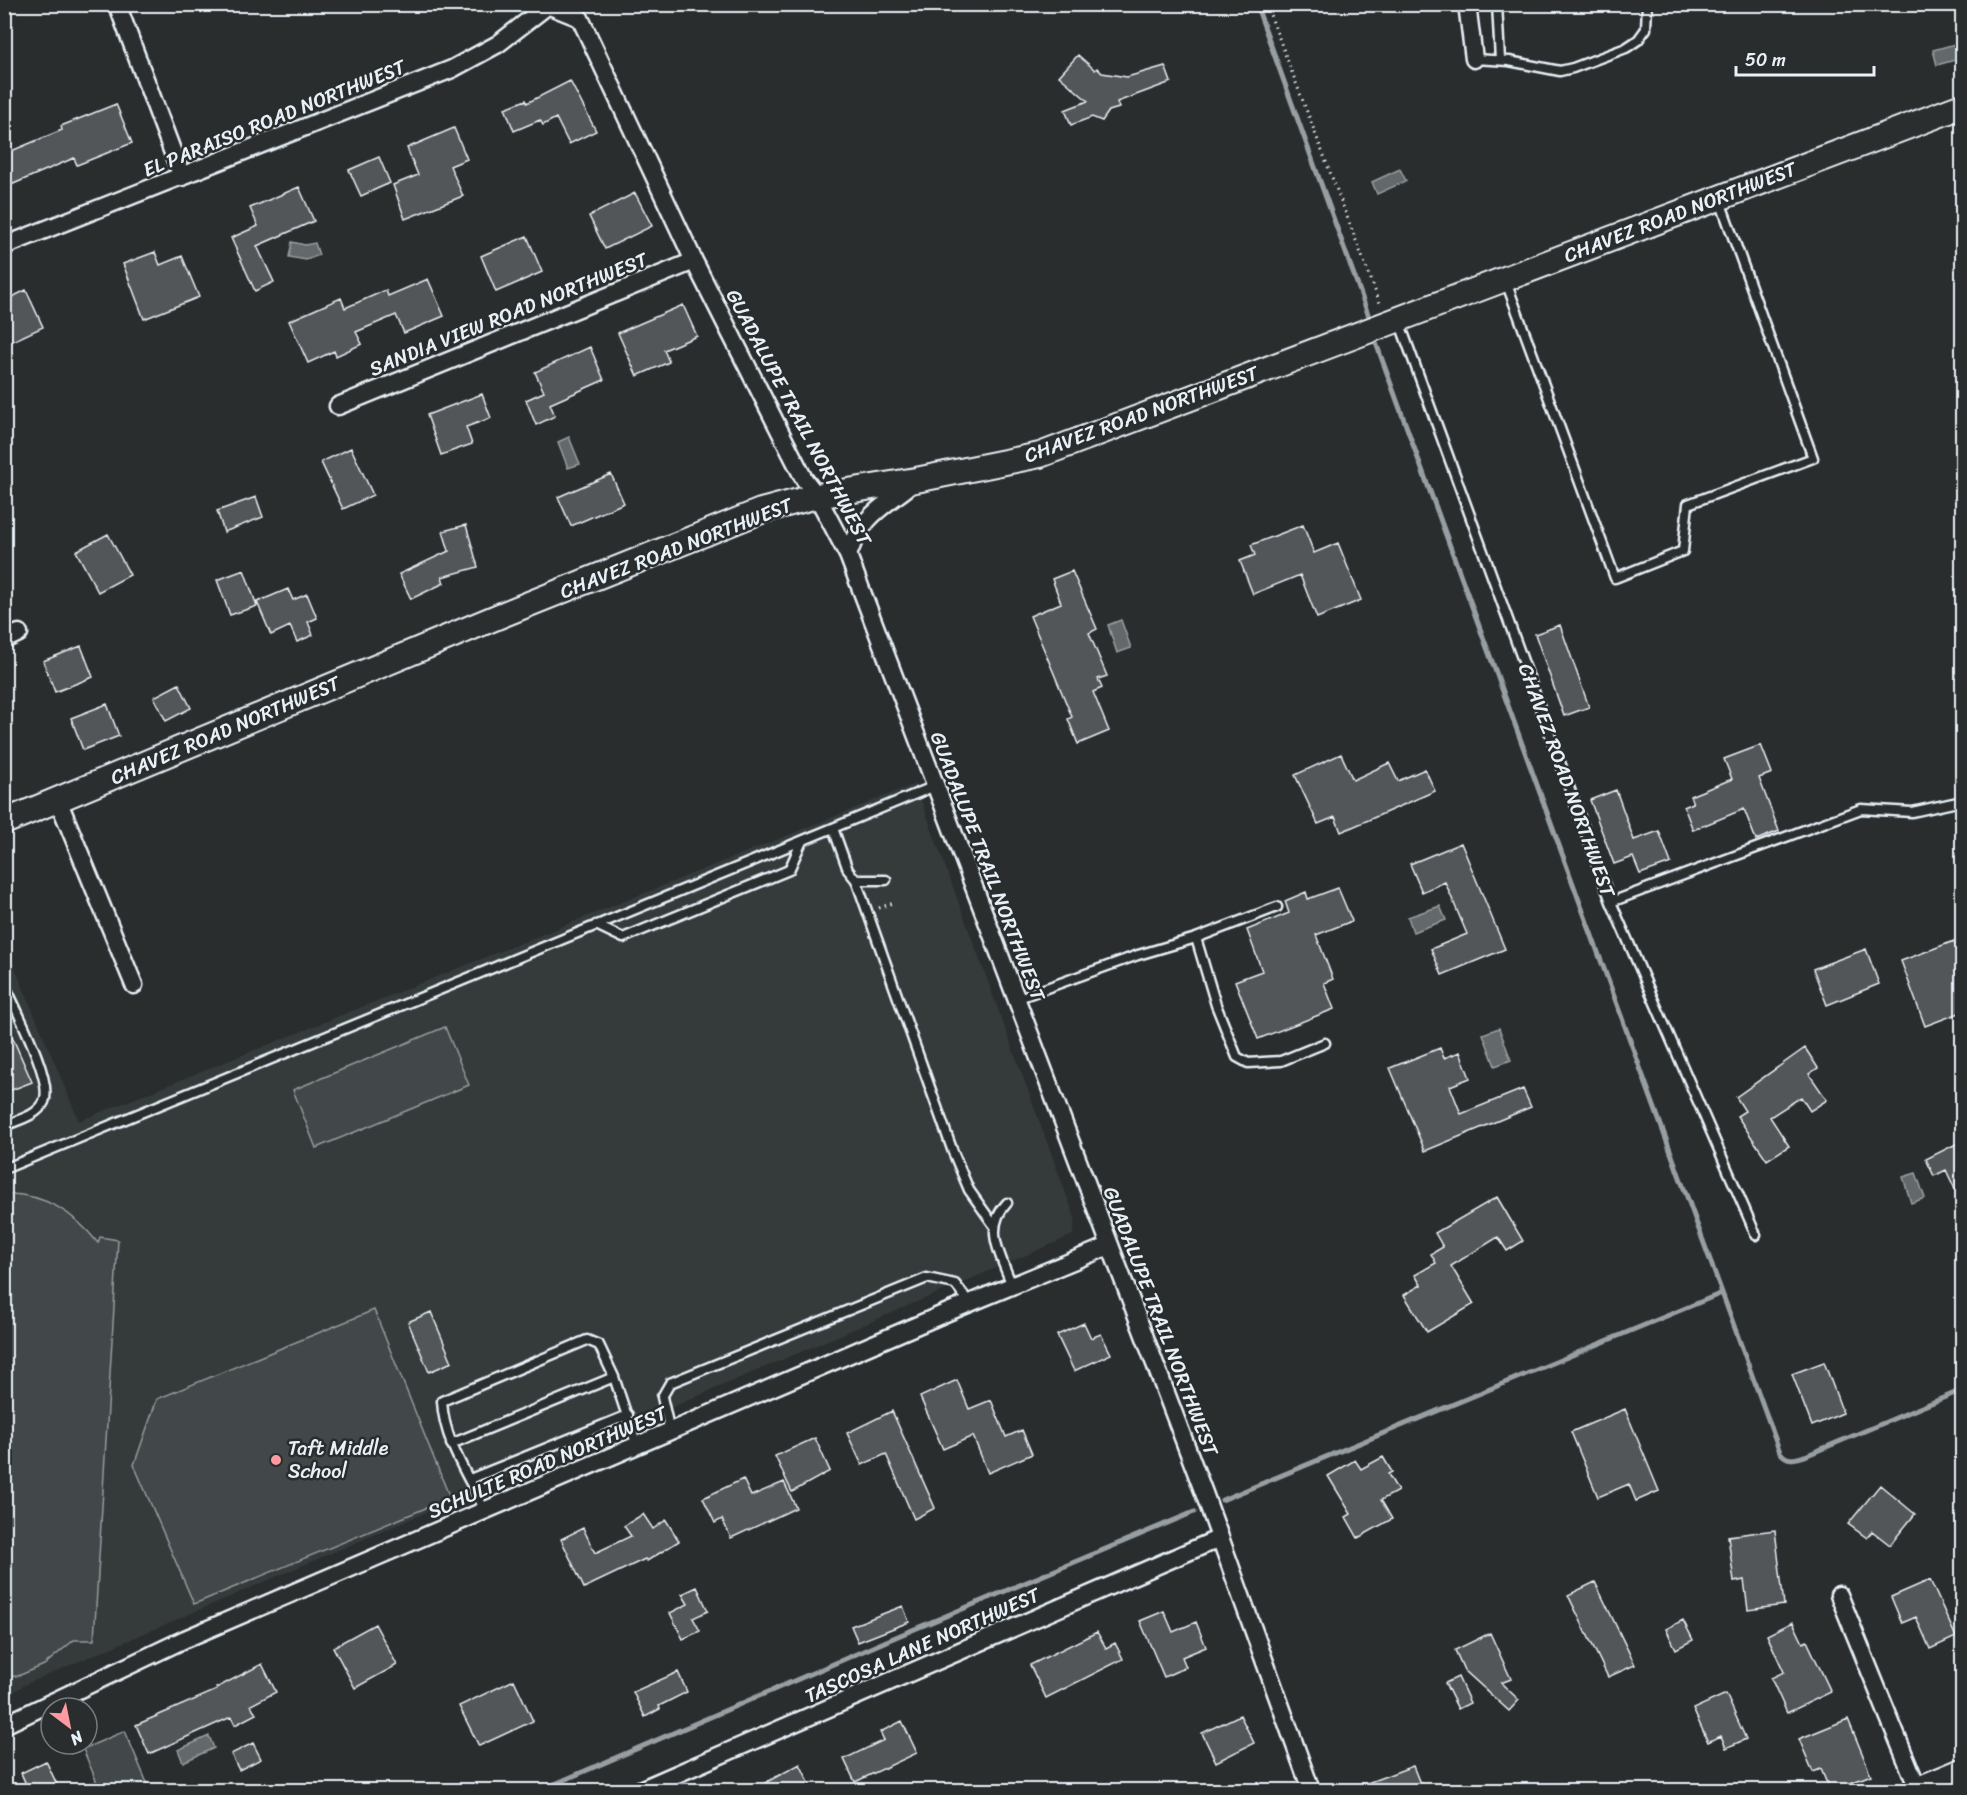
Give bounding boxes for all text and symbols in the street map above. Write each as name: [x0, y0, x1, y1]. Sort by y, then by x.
scale bar: [1736, 39, 1874, 77]
text: 50 m: [1745, 44, 1786, 76]
street label: EL PARAISO ROAD NORTHWEST: [137, 49, 413, 187]
street label: CHAVEZ ROAD NORTHWEST: [1559, 151, 1803, 273]
street label: SANDIA VIEW ROAD NORTHWEST: [364, 242, 654, 386]
street label: GUADALUPE TRAIL NORTHWEST: [716, 283, 882, 553]
street label: CHAVEZ ROAD NORTHWEST: [1019, 355, 1265, 473]
street label: CHAVEZ ROAD NORTHWEST: [555, 487, 799, 609]
street label: CHAVEZ ROAD NORTHWEST: [1508, 658, 1626, 904]
street label: CHAVEZ ROAD NORTHWEST: [105, 665, 347, 795]
street label: GUADALUPE TRAIL NORTHWEST: [920, 726, 1056, 1007]
street label: GUADALUPE TRAIL NORTHWEST: [1093, 1181, 1229, 1462]
street label: SCHULTE ROAD NORTHWEST: [422, 1396, 674, 1529]
place label: Taft Middle School: [288, 1431, 389, 1489]
marker: Taft Middle School: [269, 1453, 283, 1467]
street label: TASCOSA LANE NORTHWEST: [799, 1577, 1047, 1713]
north arrow: [39, 1696, 99, 1756]
text: N: [64, 1723, 90, 1754]

